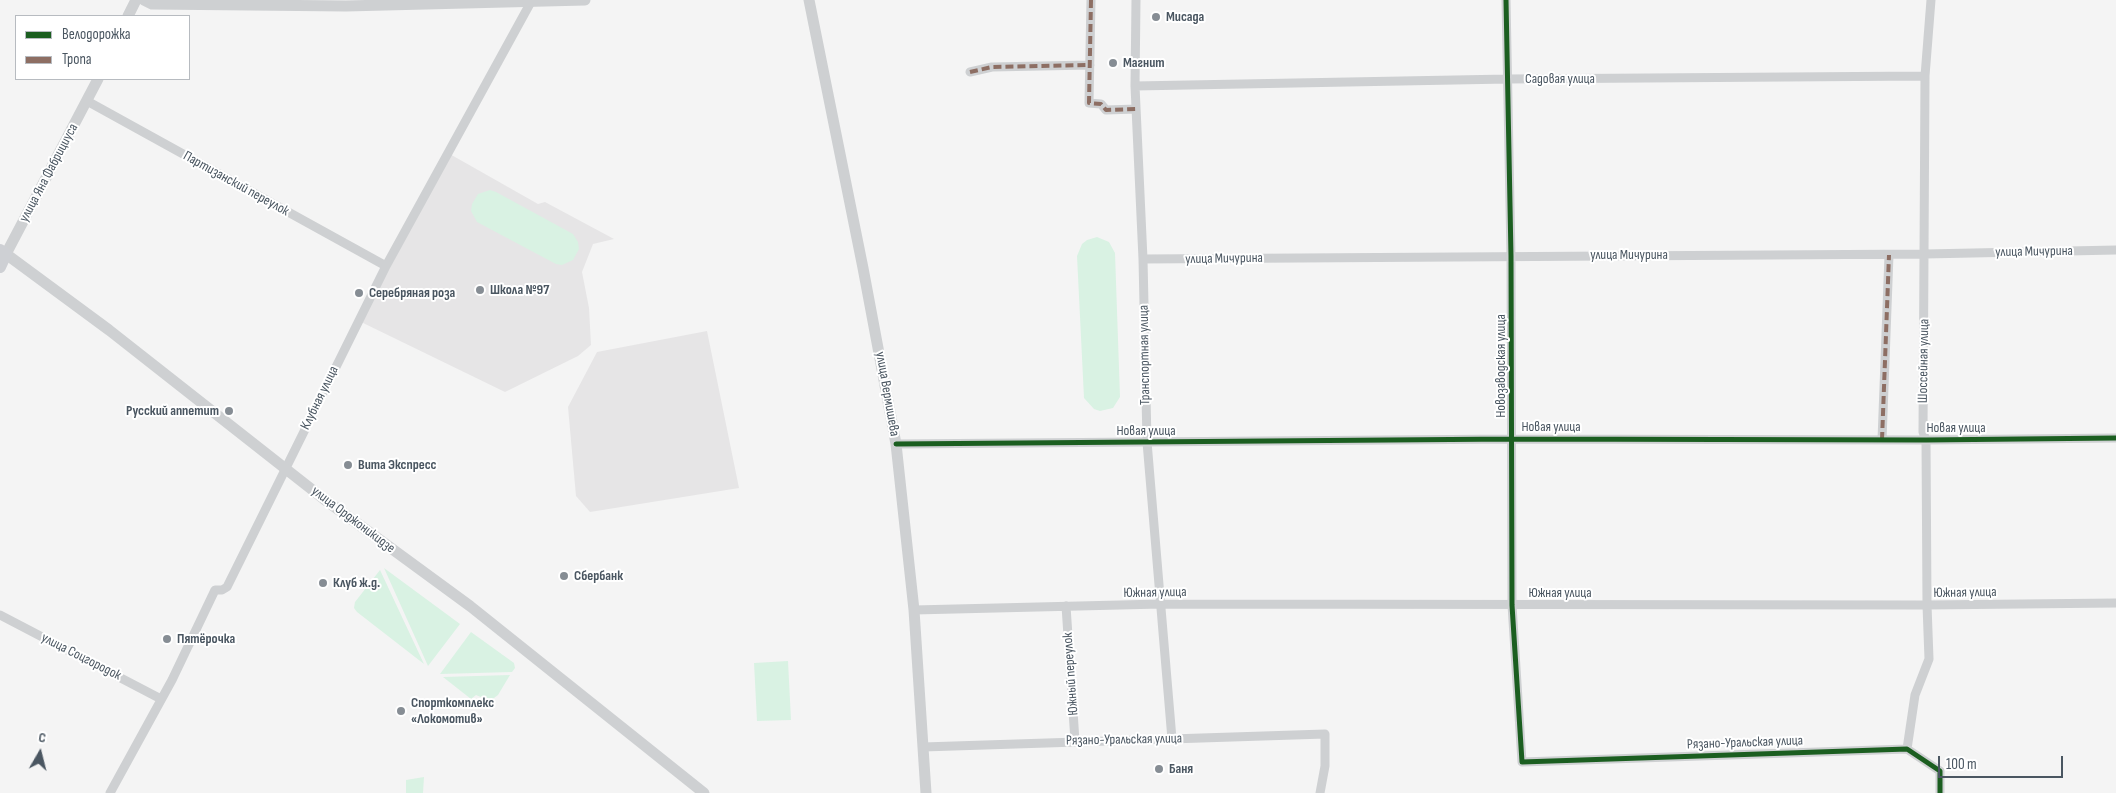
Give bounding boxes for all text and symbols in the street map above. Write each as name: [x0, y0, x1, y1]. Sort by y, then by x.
place label: Мисада: [1166, 9, 1204, 25]
marker: Мисада: [1150, 11, 1162, 23]
legend: [15, 15, 190, 80]
text: Велодорожка: [62, 25, 131, 44]
text: Тропа: [62, 50, 92, 69]
place label: Магнит: [1123, 55, 1165, 71]
marker: Магнит: [1107, 57, 1119, 69]
street label: Садовая улица: [1525, 71, 1595, 87]
street label: улица Яна Фабрициуса: [16, 121, 82, 225]
street label: Партизанский переулок: [180, 148, 292, 220]
street label: улица Мичурина: [1995, 243, 2073, 261]
street label: улица Мичурина: [1590, 247, 1668, 263]
street label: улица Мичурина: [1185, 250, 1263, 268]
place label: Школа №97: [490, 282, 549, 298]
marker: Школа №97: [474, 284, 486, 296]
place label: Серебряная роза: [369, 285, 455, 301]
marker: Серебряная роза: [353, 287, 365, 299]
street label: Транспортная улица: [1136, 305, 1154, 405]
street label: Новозаводская улица: [1493, 314, 1509, 418]
street label: Шоссейная улица: [1915, 319, 1933, 403]
street label: улица Вермишева: [871, 350, 903, 438]
street label: Клубная улица: [297, 363, 343, 433]
place label: Русский аппетит: [126, 403, 219, 419]
marker: Русский аппетит: [223, 405, 235, 417]
street label: Новая улица: [1521, 419, 1581, 435]
street label: Новая улица: [1926, 420, 1986, 436]
street label: Новая улица: [1116, 423, 1176, 439]
place label: Вита Экспресс: [358, 457, 437, 473]
marker: Вита Экспресс: [342, 459, 354, 471]
street label: улица Орджоникидзе: [308, 483, 398, 557]
place label: Сбербанк: [574, 568, 623, 584]
marker: Сбербанк: [558, 570, 570, 582]
place label: Клуб ж.д.: [333, 575, 380, 591]
marker: Клуб ж.д.: [317, 577, 329, 589]
street label: Южная улица: [1123, 584, 1187, 602]
street label: Южная улица: [1933, 584, 1997, 602]
street label: Южная улица: [1528, 585, 1592, 601]
street label: улица Соцгородок: [38, 630, 124, 684]
place label: Пятёрочка: [177, 631, 235, 647]
street label: Южный переулок: [1060, 632, 1082, 716]
marker: Пятёрочка: [161, 633, 173, 645]
place label: Спорткомплекс «Локомотив»: [411, 695, 494, 728]
marker: Спорткомплекс «Локомотив»: [395, 705, 407, 717]
north arrow: [15, 728, 65, 778]
text: С: [37, 729, 47, 747]
street label: Рязано-Уральская улица: [1066, 731, 1182, 749]
street label: Рязано-Уральская улица: [1687, 733, 1803, 753]
scale bar: [1941, 746, 2066, 778]
text: 100 m: [1946, 755, 1977, 774]
place label: Баня: [1169, 761, 1193, 777]
marker: Баня: [1153, 763, 1165, 775]

